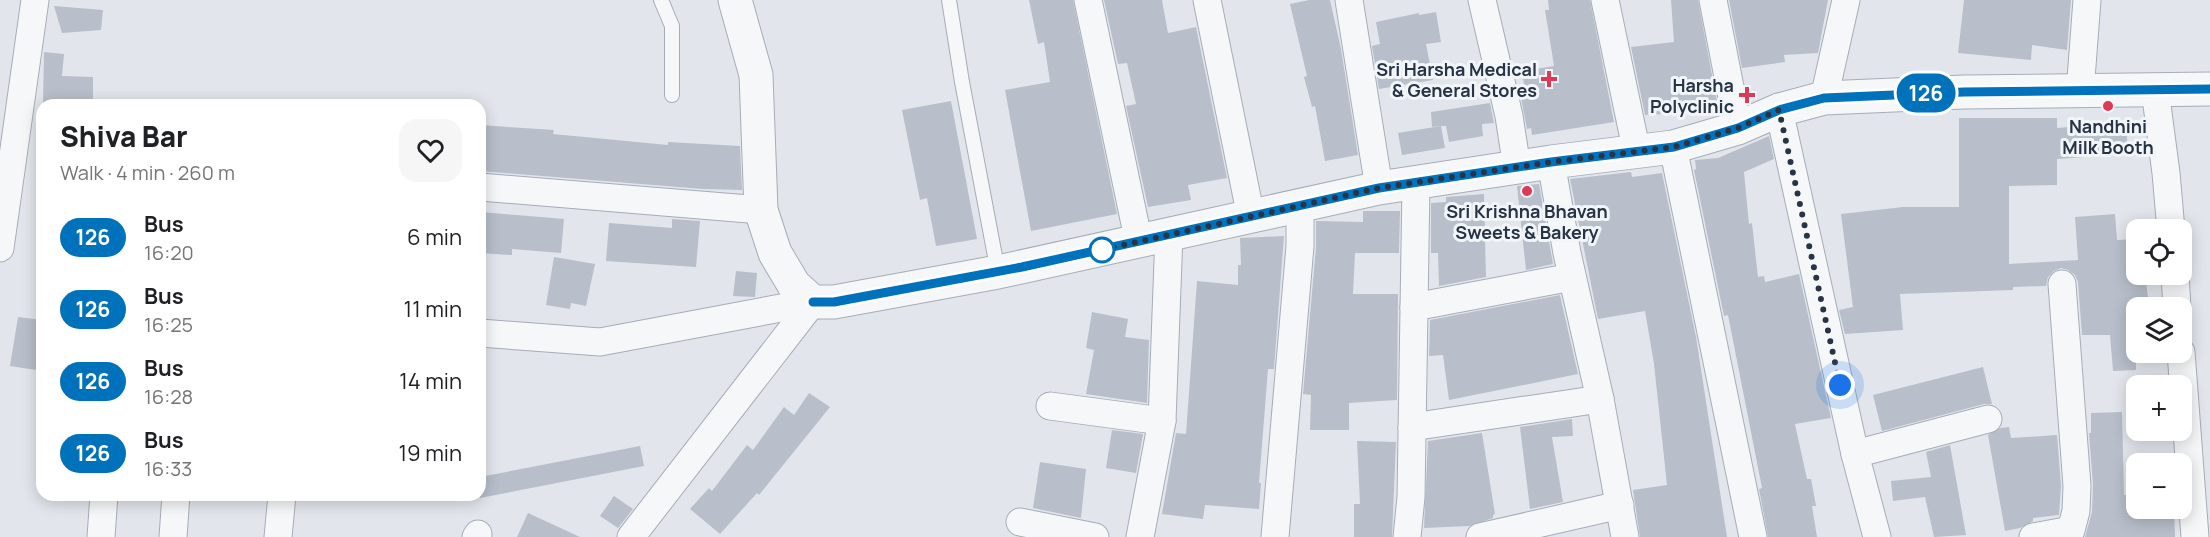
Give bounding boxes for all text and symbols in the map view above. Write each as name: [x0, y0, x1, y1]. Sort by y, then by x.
place label: Sri Harsha Medical & General Stores: [1376, 57, 1537, 102]
marker: Sri Harsha Medical & General Stores: [1542, 72, 1556, 86]
place label: Harsha Polyclinic: [1650, 73, 1734, 118]
line badge: 126: [1892, 74, 1960, 112]
text: 126: [1909, 79, 1943, 107]
marker: Harsha Polyclinic: [1738, 86, 1756, 104]
marker: Nandhini Milk Booth: [2101, 99, 2115, 113]
place label: Nandhini Milk Booth: [2062, 114, 2154, 159]
text: Shiva Bar: [60, 117, 188, 155]
button: heart: [399, 119, 462, 182]
text: Walk · 4 min · 260 m: [60, 159, 235, 186]
marker: Sri Krishna Bhavan Sweets & Bakery: [1520, 184, 1534, 198]
place label: Sri Krishna Bhavan Sweets & Bakery: [1446, 199, 1608, 244]
text: Bus: [144, 209, 184, 239]
map controls: [2126, 219, 2192, 519]
button: locate: [2126, 219, 2192, 285]
text: 6 min: [407, 222, 462, 252]
text: 126: [76, 223, 110, 251]
unlabelled marker: [1089, 237, 1115, 263]
text: 16:20: [144, 239, 194, 266]
text: Bus: [144, 281, 184, 311]
text: 11 min: [404, 294, 462, 324]
text: 126: [76, 295, 110, 323]
button: layers: [2126, 297, 2192, 363]
text: 16:25: [144, 311, 193, 338]
text: Bus: [144, 353, 184, 383]
text: 14 min: [399, 366, 462, 396]
text: 126: [76, 367, 110, 395]
your location: [1825, 370, 1855, 400]
button: +: [2126, 375, 2192, 441]
text: 16:28: [144, 383, 193, 410]
text: Bus: [144, 425, 184, 455]
text: 19 min: [399, 438, 462, 468]
text: 126: [76, 439, 110, 467]
button: −: [2126, 453, 2192, 519]
text: 16:33: [144, 455, 192, 482]

